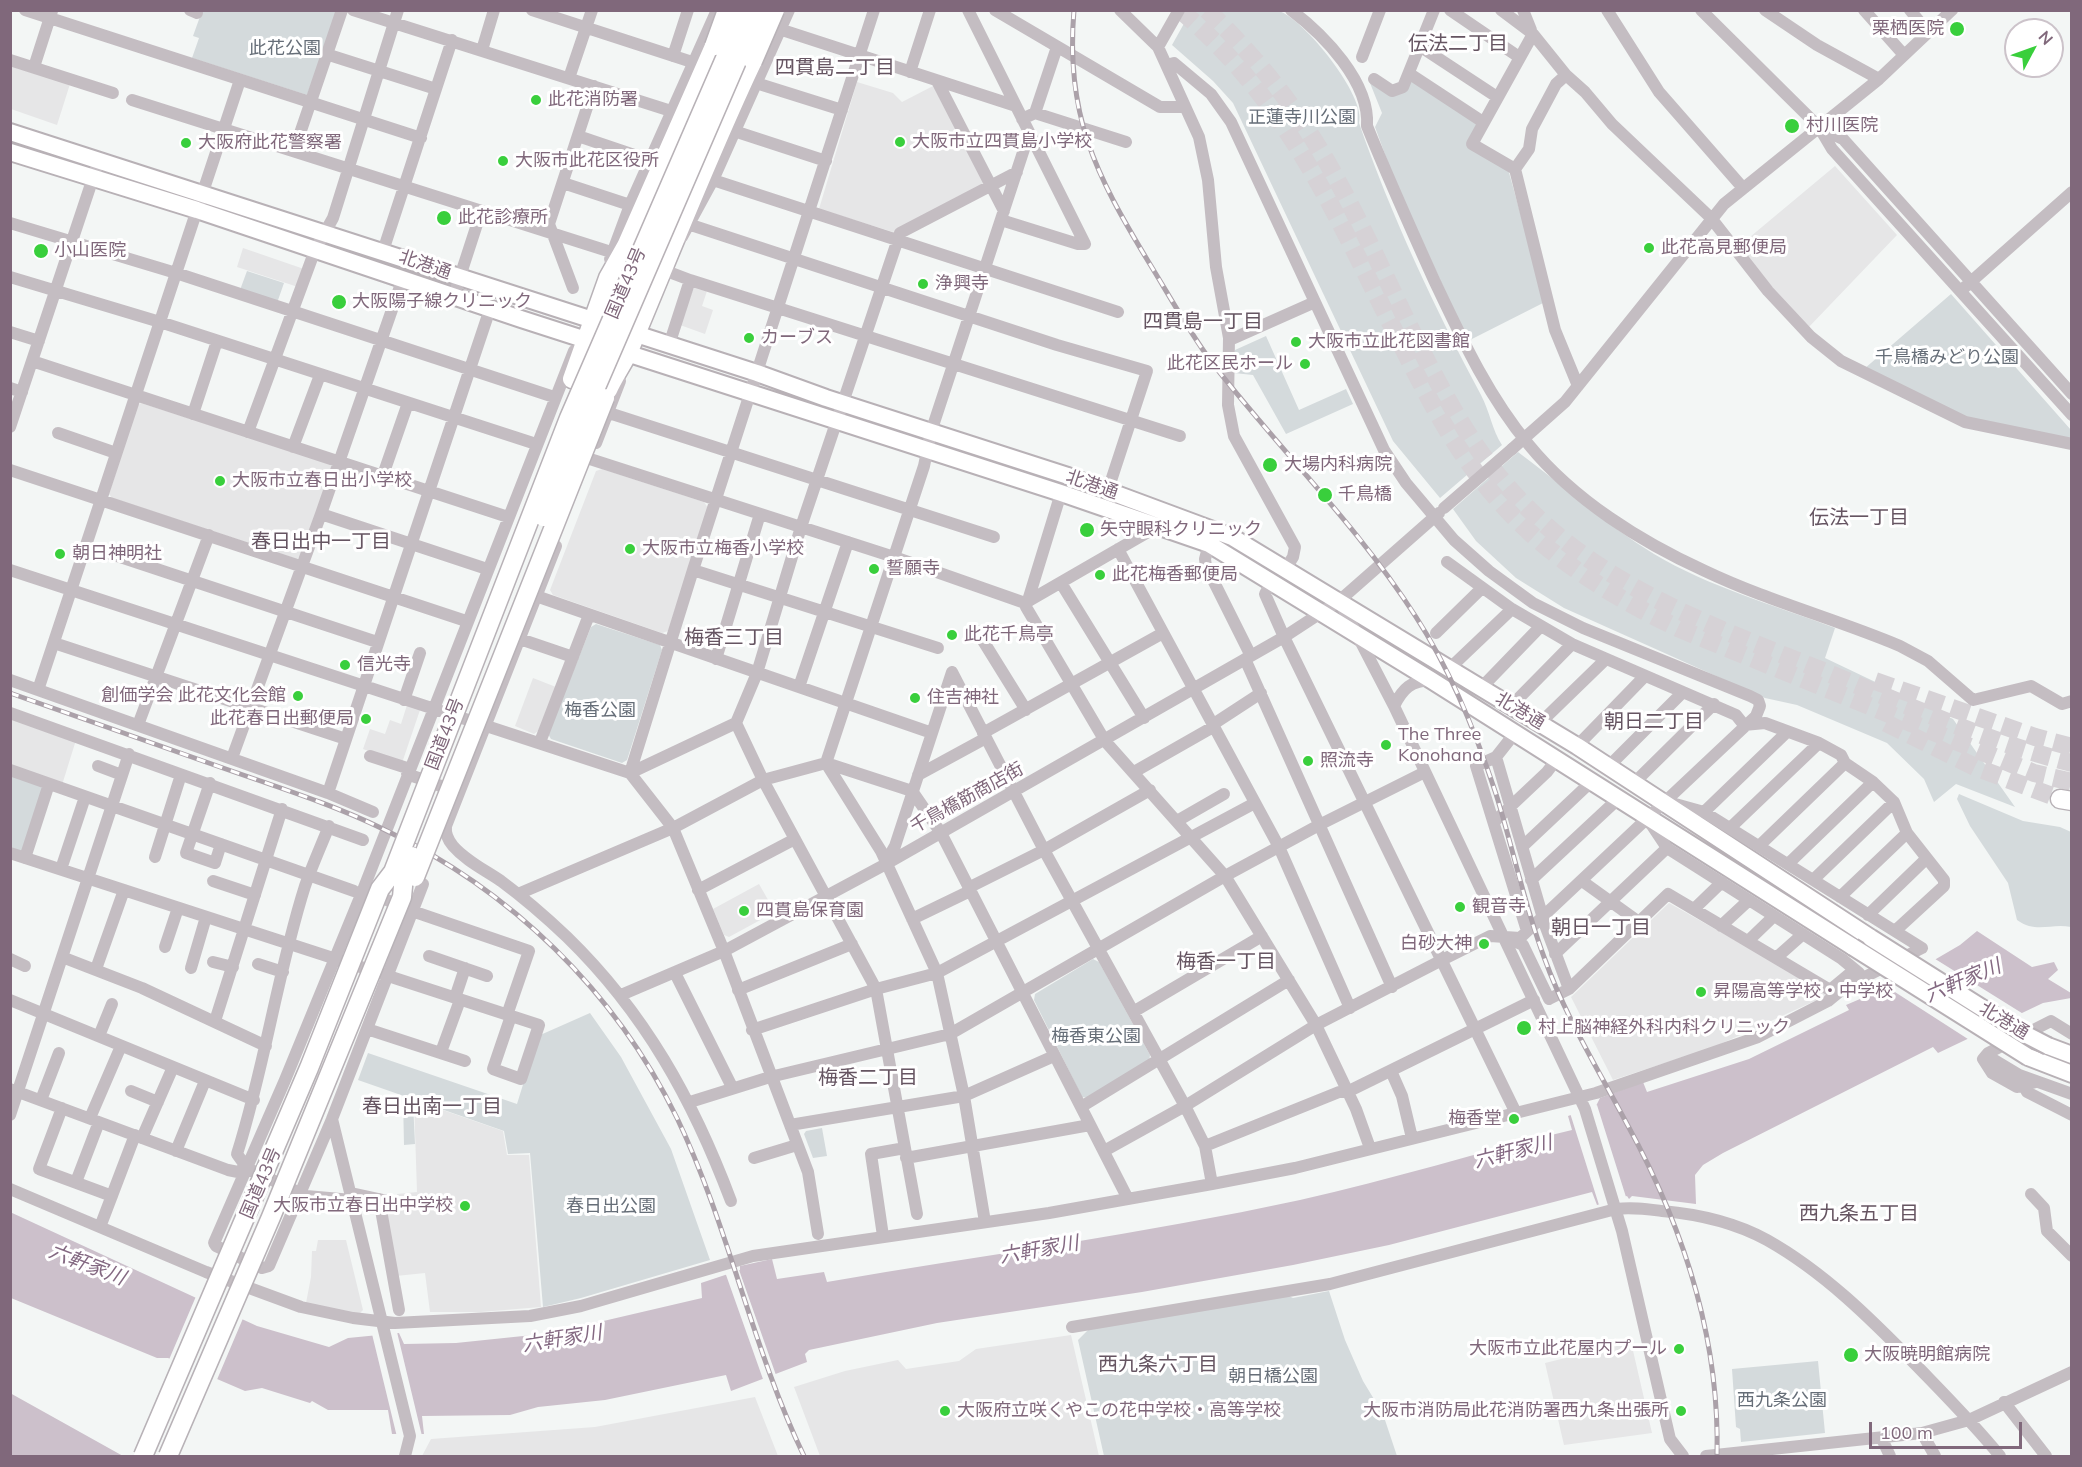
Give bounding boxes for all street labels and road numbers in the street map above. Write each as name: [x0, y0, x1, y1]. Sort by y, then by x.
street label: 国道43号: [601, 244, 651, 322]
street label: 北港通: [396, 246, 454, 284]
street label: 北港通: [1063, 466, 1121, 504]
street label: 北港通: [1491, 688, 1549, 734]
street label: 国道43号: [421, 695, 469, 773]
street label: 千鳥橋筋商店街: [907, 758, 1027, 838]
street label: 北港通: [1975, 998, 2033, 1044]
street label: 国道43号: [236, 1144, 286, 1222]

